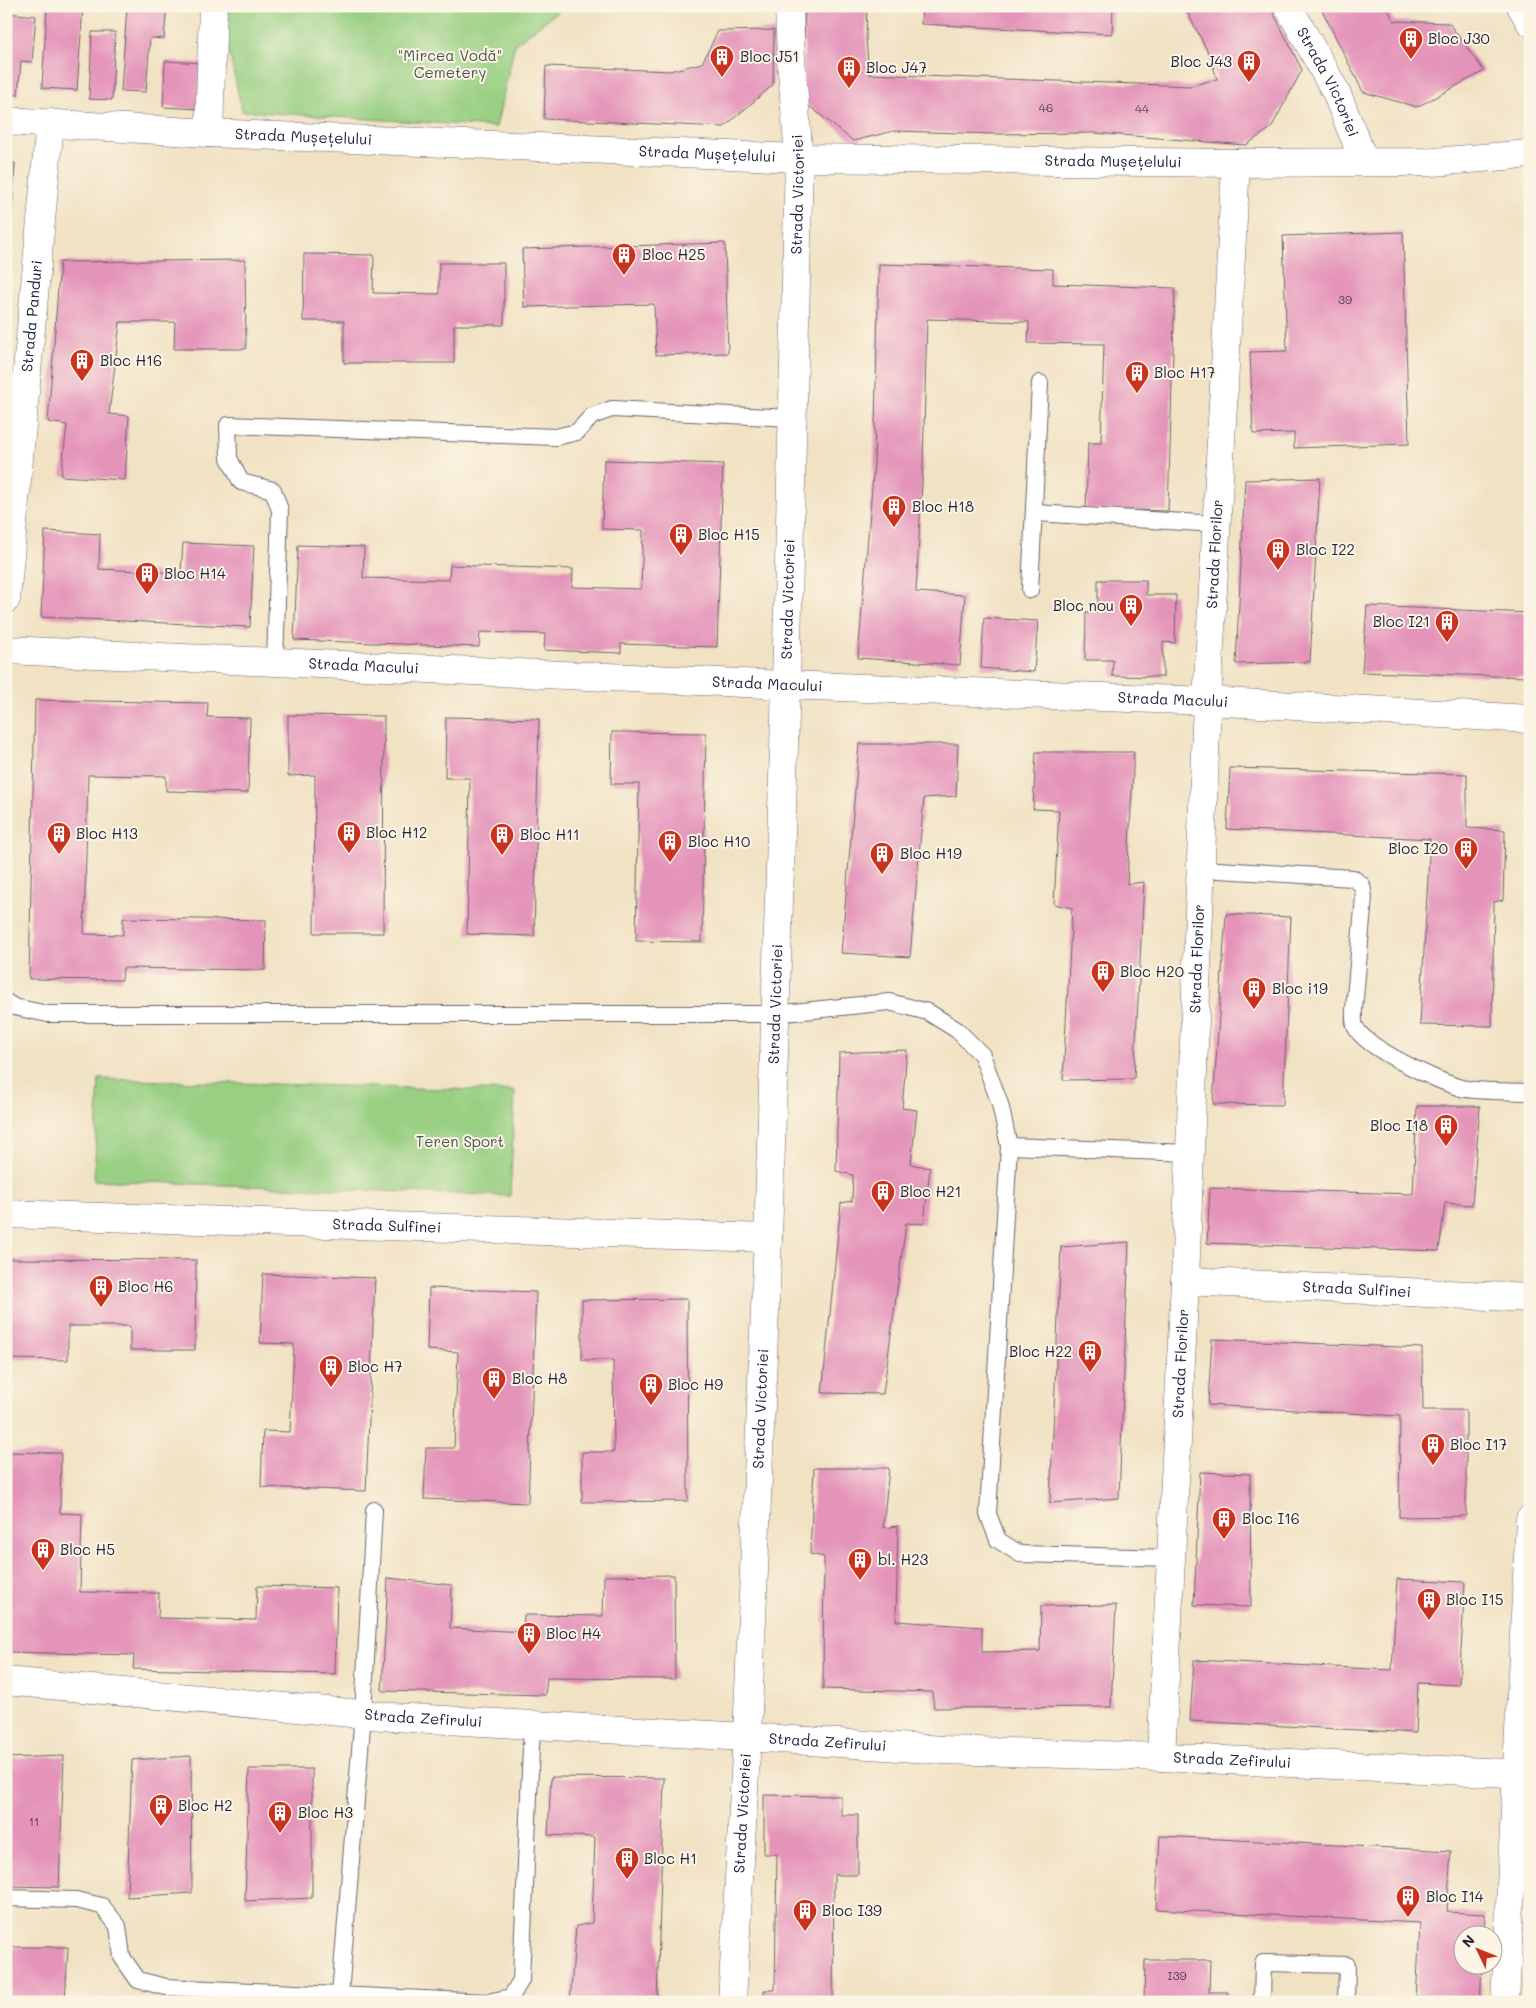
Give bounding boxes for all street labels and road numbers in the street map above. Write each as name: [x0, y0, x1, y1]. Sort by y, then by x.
street label: Strada Victoriei: [1293, 23, 1364, 140]
street label: Strada Mușețelului: [235, 123, 373, 149]
street label: Strada Victoriei: [786, 134, 808, 255]
street label: Strada Mușețelului: [638, 140, 776, 166]
street label: Strada Mușețelului: [1044, 150, 1182, 172]
street label: Strada Panduri: [16, 259, 46, 373]
street label: Strada Florilor: [1201, 499, 1227, 609]
street label: Strada Victoriei: [776, 539, 799, 660]
street label: Strada Macului: [308, 653, 419, 678]
street label: Strada Macului: [712, 671, 823, 695]
street label: Strada Macului: [1117, 687, 1229, 711]
street label: Strada Florilor: [1184, 904, 1208, 1014]
street label: Strada Victoriei: [763, 944, 787, 1064]
street label: Strada Sulfinei: [332, 1213, 441, 1237]
street label: Strada Sulfinei: [1302, 1276, 1412, 1301]
street label: Strada Florilor: [1167, 1308, 1193, 1418]
street label: Strada Victoriei: [747, 1348, 772, 1469]
street label: Strada Zefirului: [364, 1703, 483, 1731]
street label: Strada Zefirului: [768, 1727, 887, 1755]
street label: Strada Zefirului: [1173, 1747, 1291, 1772]
street label: Strada Victoriei: [728, 1753, 755, 1874]

